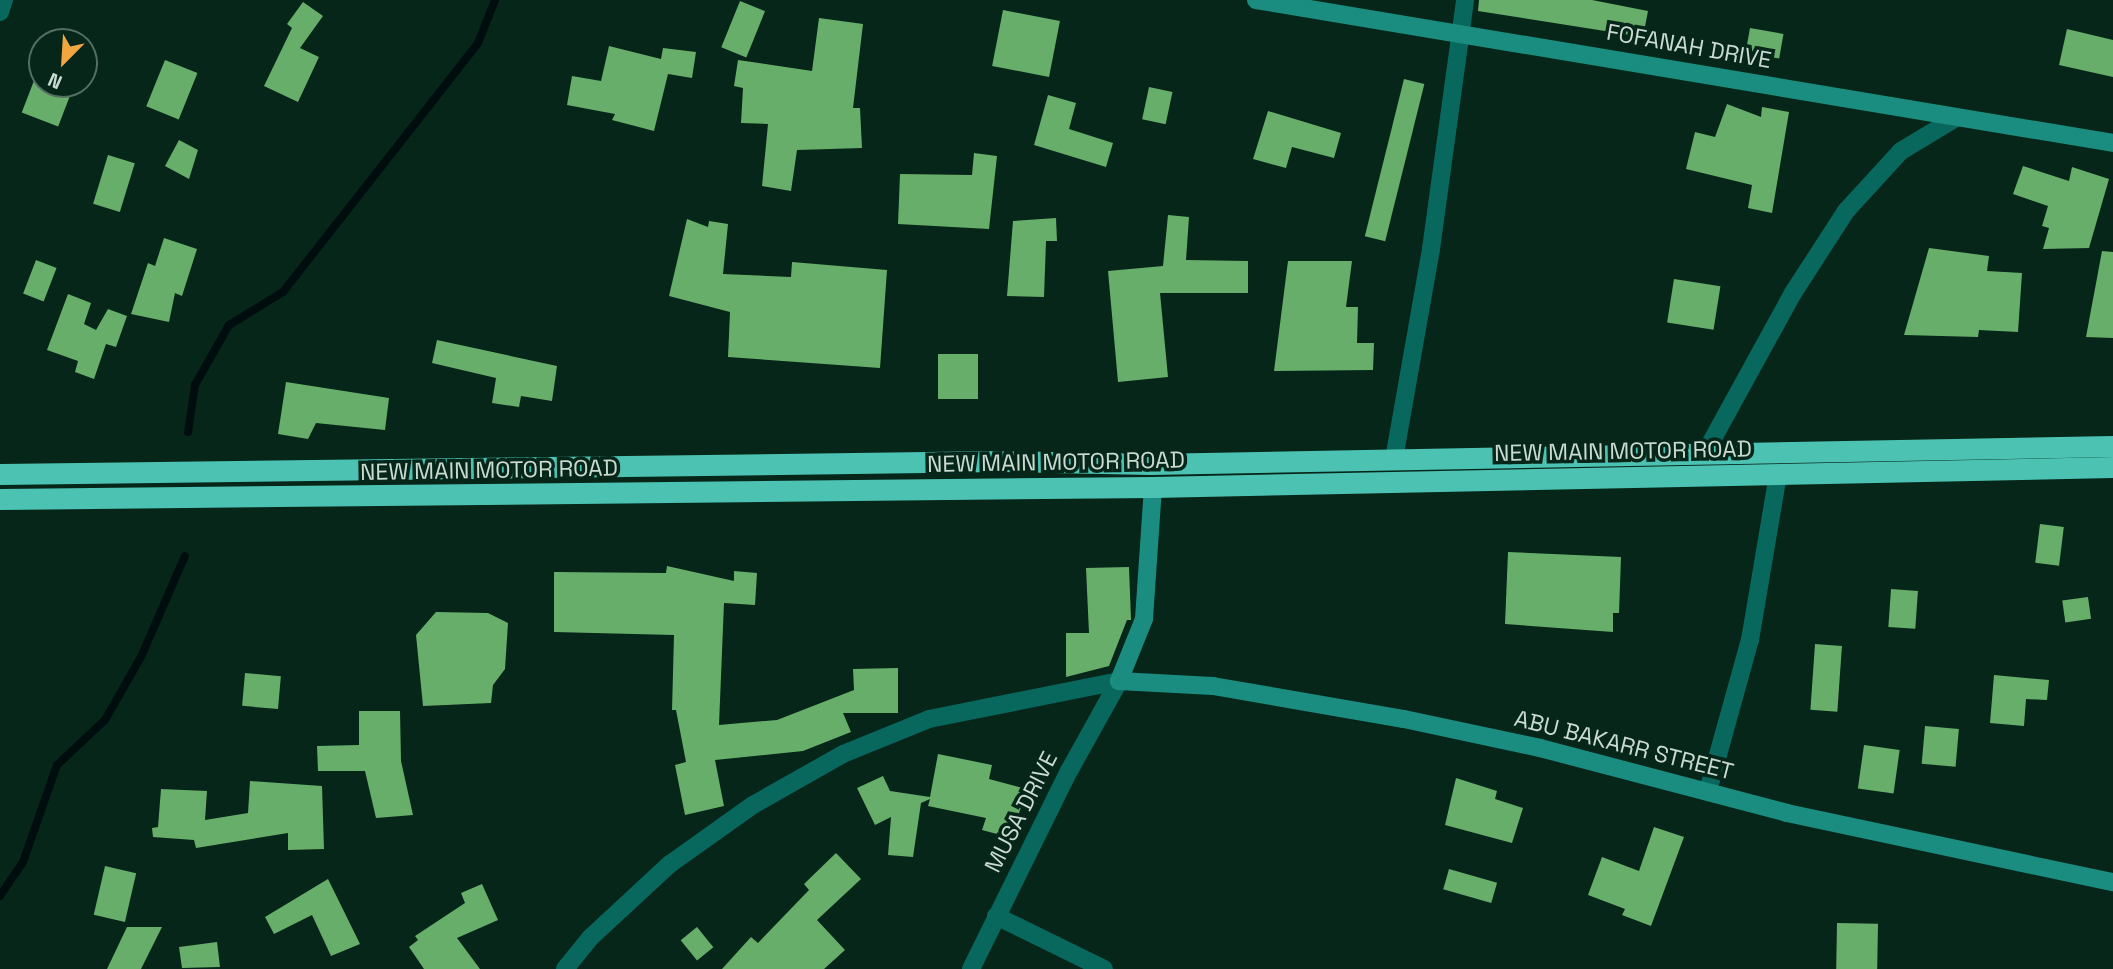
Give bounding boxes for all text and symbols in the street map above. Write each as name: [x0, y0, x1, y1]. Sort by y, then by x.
street label: FOFANAH DRIVE: [1604, 18, 1774, 74]
north arrow: [28, 28, 98, 98]
text: N: [44, 67, 66, 95]
street label: NEW MAIN MOTOR ROAD: [1494, 435, 1752, 467]
street label: NEW MAIN MOTOR ROAD: [927, 446, 1185, 478]
street label: NEW MAIN MOTOR ROAD: [360, 454, 618, 486]
street label: ABU BAKARR STREET: [1512, 704, 1736, 786]
street label: MUSA DRIVE: [979, 747, 1063, 877]

